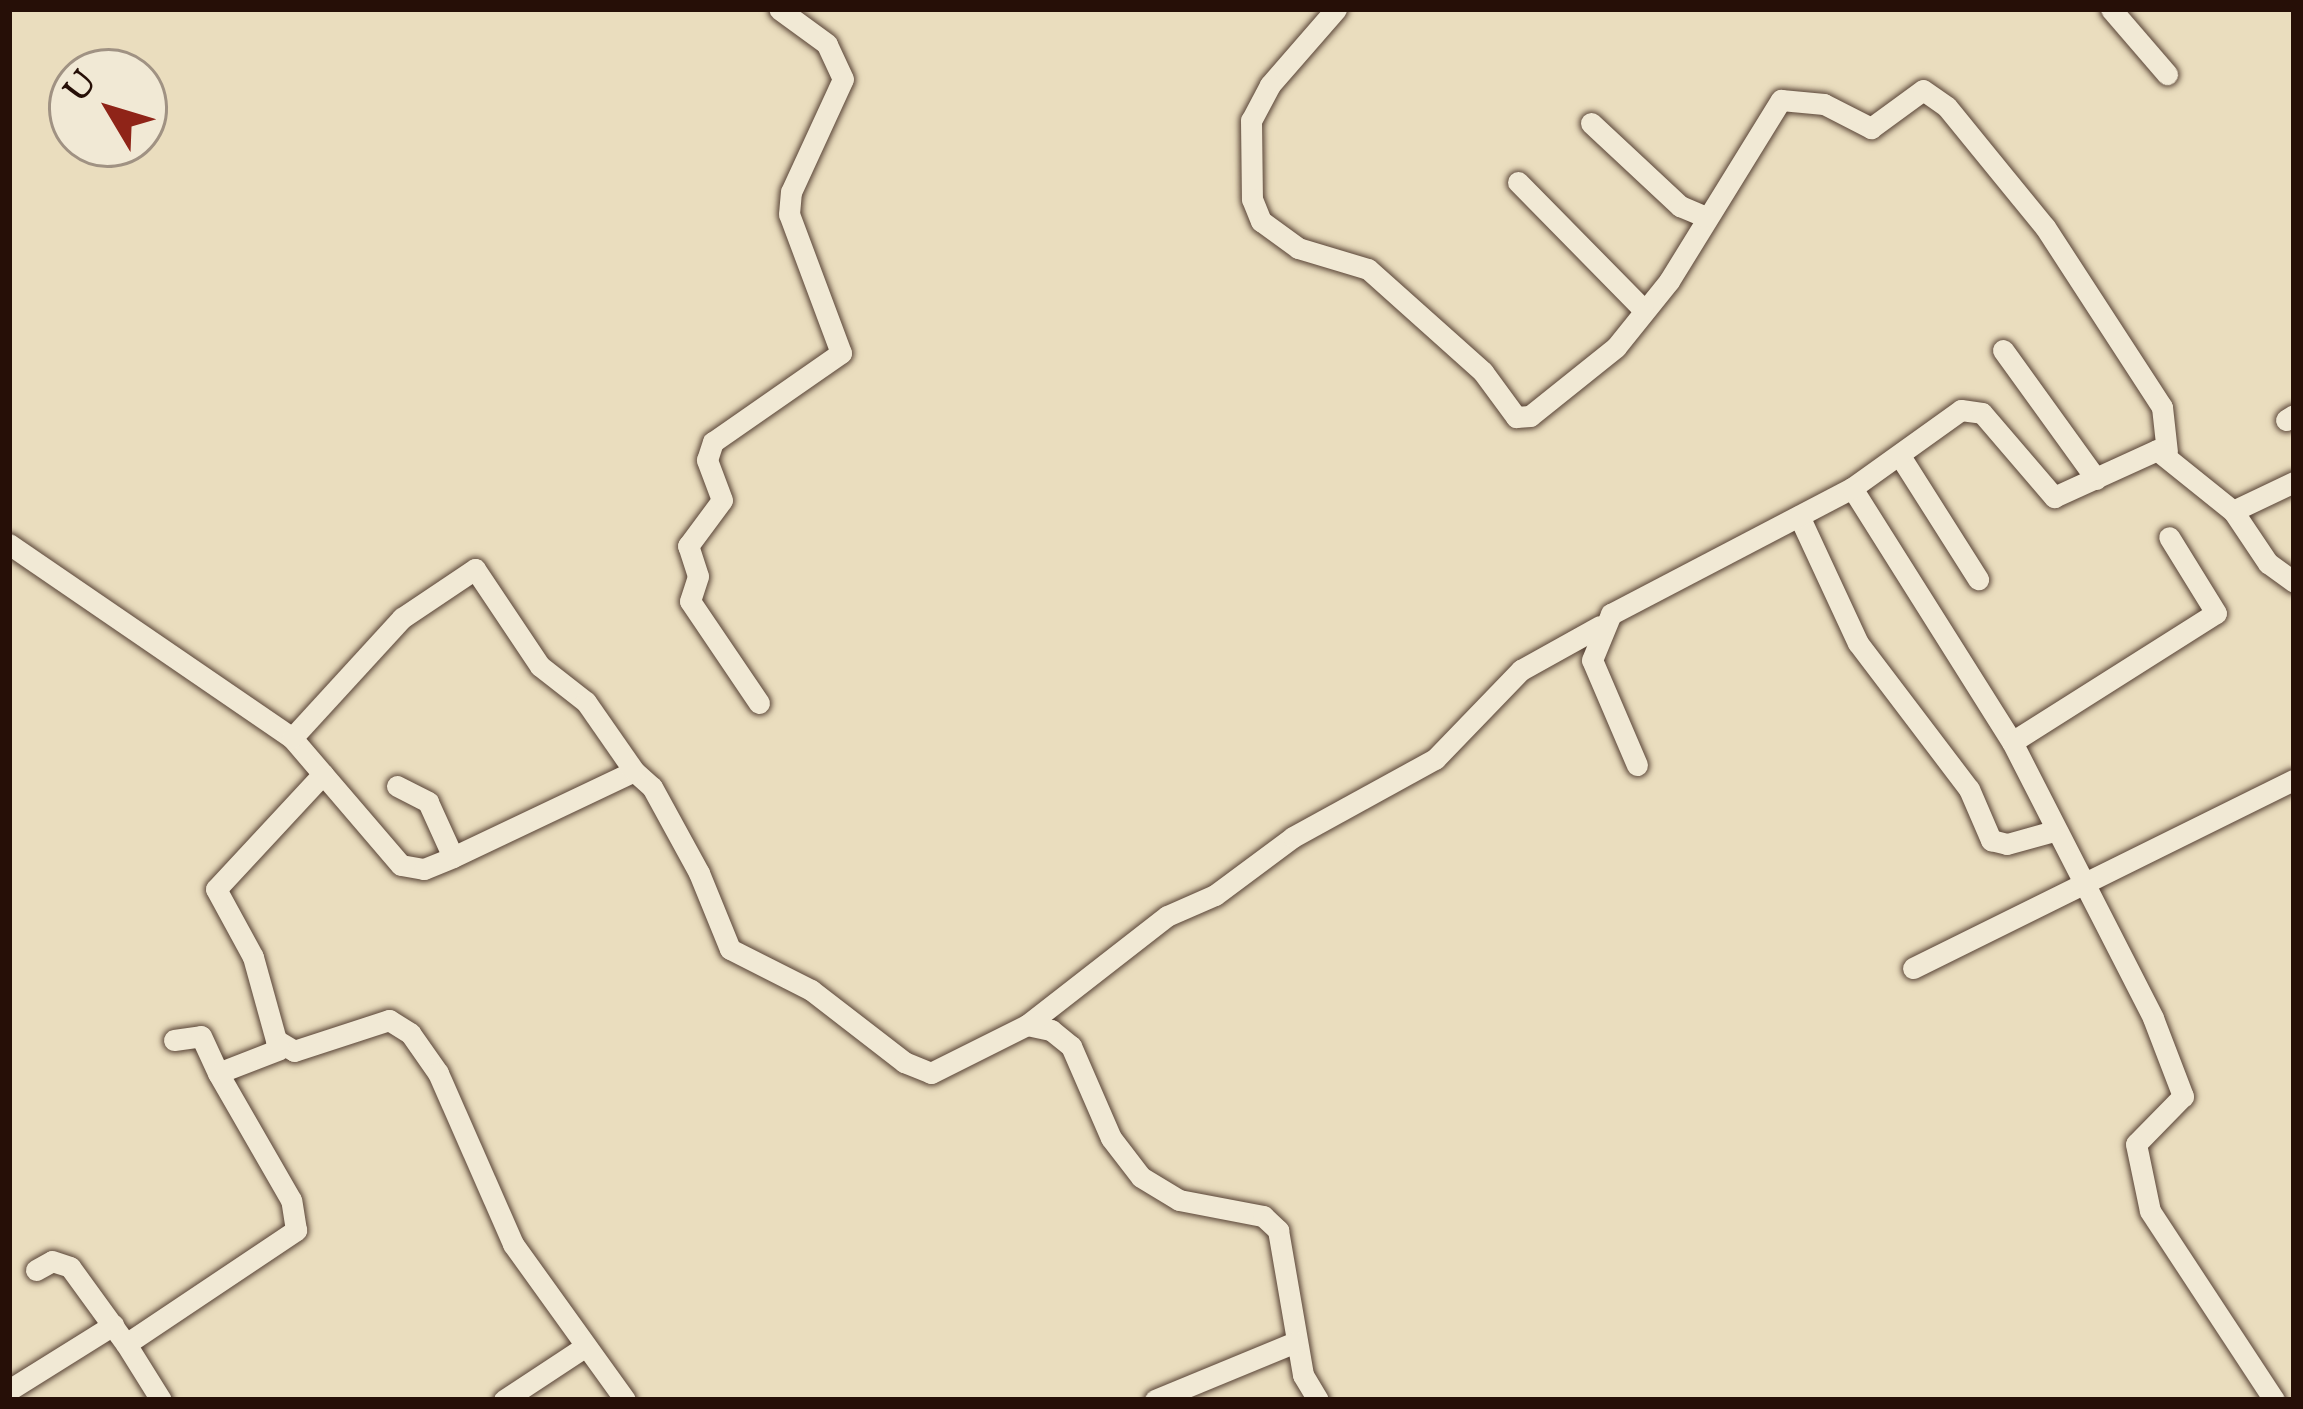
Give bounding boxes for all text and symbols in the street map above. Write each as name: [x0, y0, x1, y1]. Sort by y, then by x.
north arrow: [48, 48, 168, 168]
text: U: [55, 62, 109, 113]

